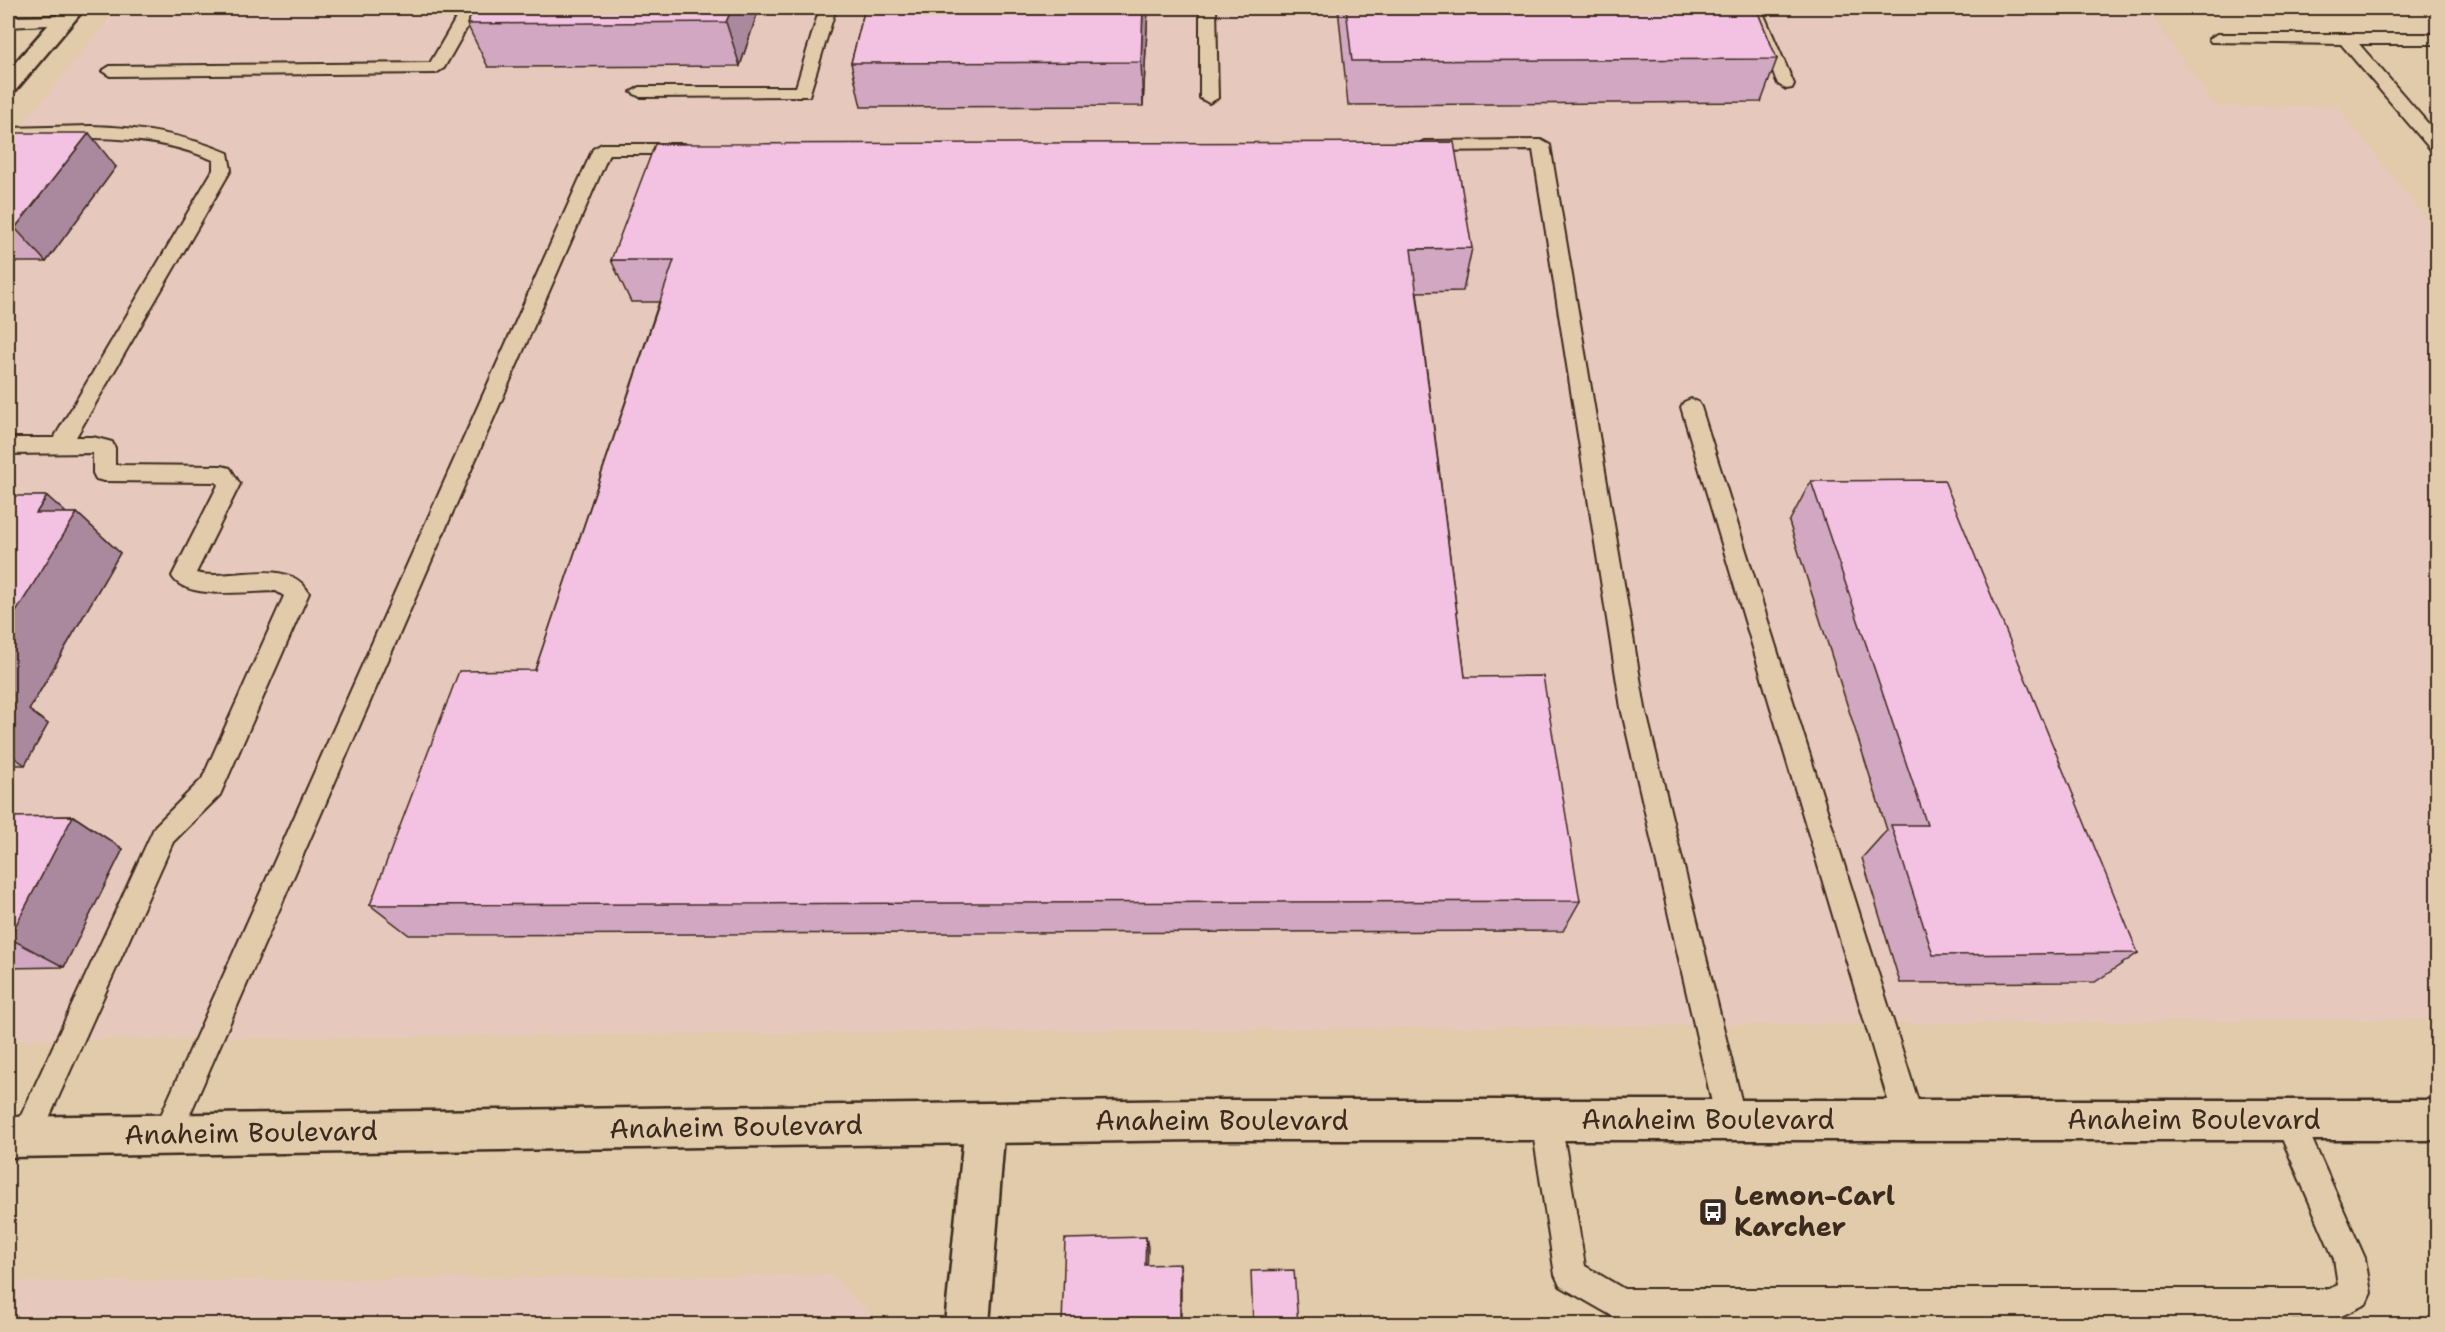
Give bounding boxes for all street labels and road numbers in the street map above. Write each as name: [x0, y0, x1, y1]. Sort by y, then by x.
street label: Anaheim Boulevard: [1581, 1101, 1835, 1138]
street label: Anaheim Boulevard: [2067, 1101, 2321, 1138]
street label: Anaheim Boulevard: [1095, 1102, 1349, 1139]
street label: Anaheim Boulevard: [609, 1106, 863, 1147]
street label: Anaheim Boulevard: [124, 1112, 378, 1153]

